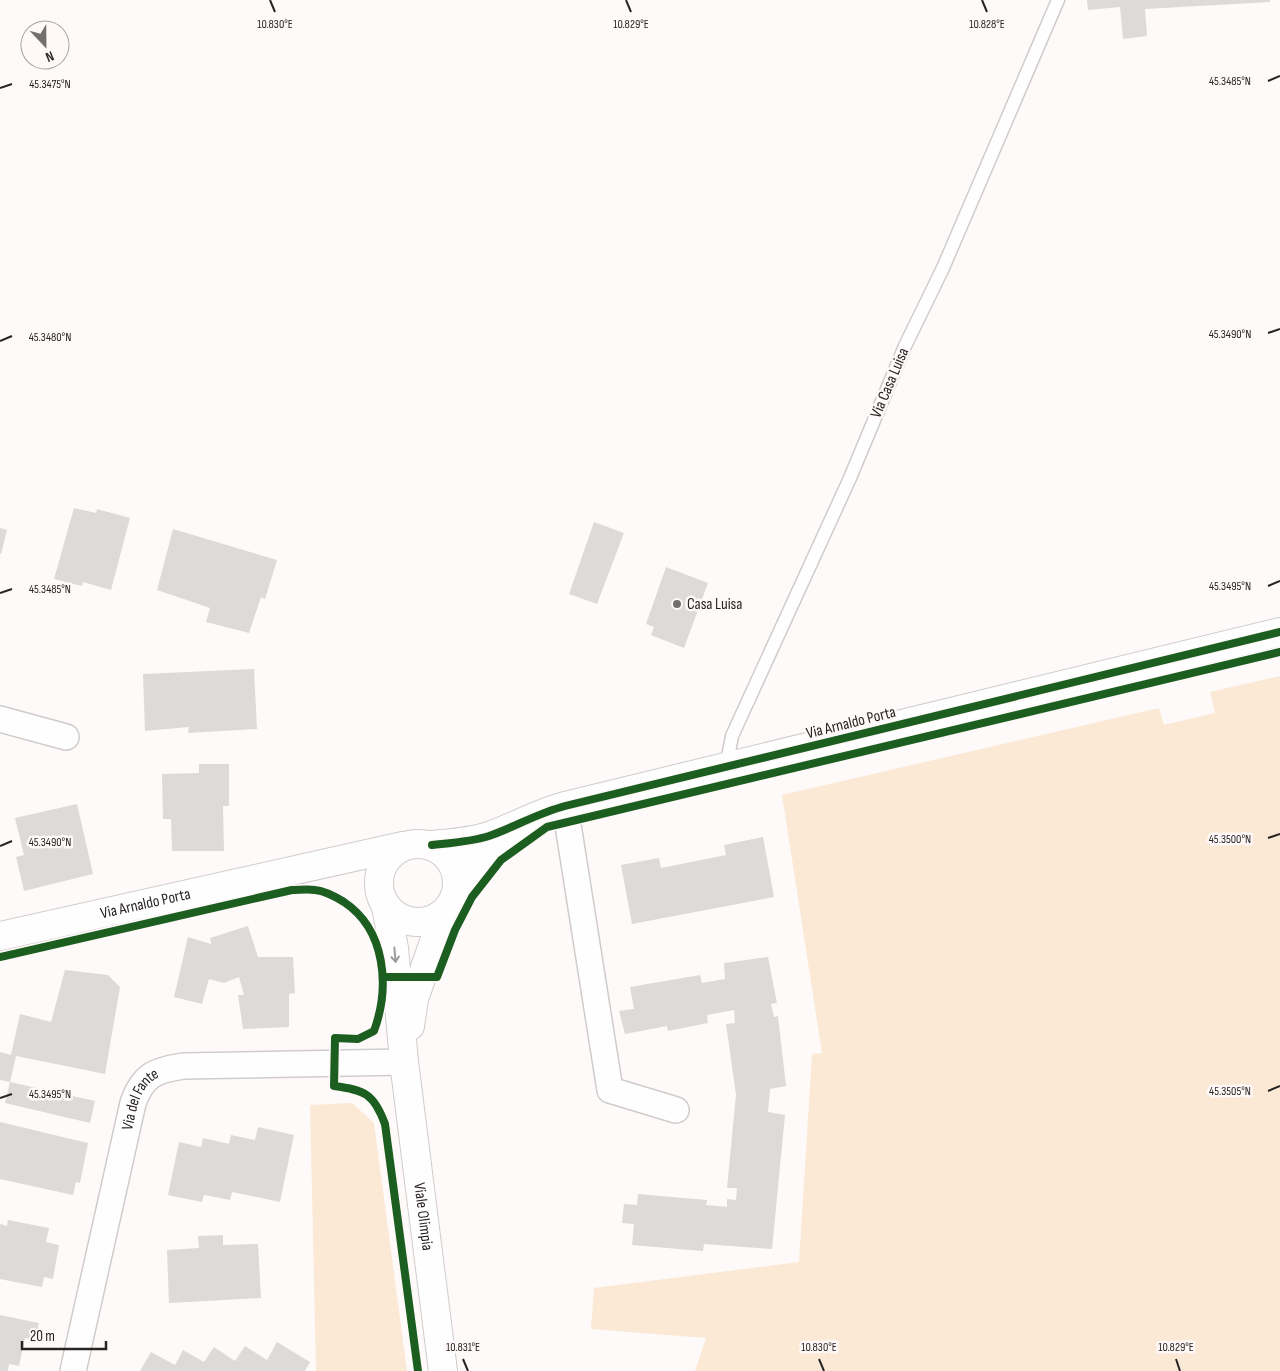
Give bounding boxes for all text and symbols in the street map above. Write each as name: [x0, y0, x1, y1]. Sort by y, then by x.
text: 10.830°E: [257, 17, 293, 32]
text: 10.829°E: [613, 17, 649, 32]
text: 10.828°E: [969, 17, 1005, 32]
north arrow: [20, 20, 70, 70]
text: N: [43, 47, 56, 66]
text: 45.3485°N: [1209, 74, 1251, 89]
text: 45.3475°N: [29, 77, 71, 92]
text: 45.3490°N: [1209, 327, 1251, 342]
text: 45.3480°N: [29, 330, 71, 345]
street label: Via Casa Luisa: [867, 345, 913, 421]
text: 45.3495°N: [1209, 579, 1251, 594]
text: 45.3485°N: [29, 582, 71, 597]
place label: Casa Luisa: [687, 595, 742, 614]
marker: Casa Luisa: [671, 598, 683, 610]
street label: Via Arnaldo Porta: [804, 703, 898, 743]
text: 45.3500°N: [1209, 832, 1251, 847]
text: 45.3490°N: [29, 835, 71, 850]
street label: Via Arnaldo Porta: [99, 884, 192, 923]
one-way arrow: [390, 947, 399, 963]
street label: Via del Fante: [118, 1064, 162, 1132]
text: 45.3505°N: [1209, 1084, 1251, 1099]
text: 45.3495°N: [29, 1087, 71, 1102]
street label: Viale Olimpia: [410, 1181, 437, 1252]
scale bar: [22, 1318, 106, 1350]
text: 20 m: [30, 1327, 55, 1346]
text: 10.831°E: [446, 1340, 480, 1355]
text: 10.830°E: [801, 1340, 837, 1355]
text: 10.829°E: [1158, 1340, 1194, 1355]

